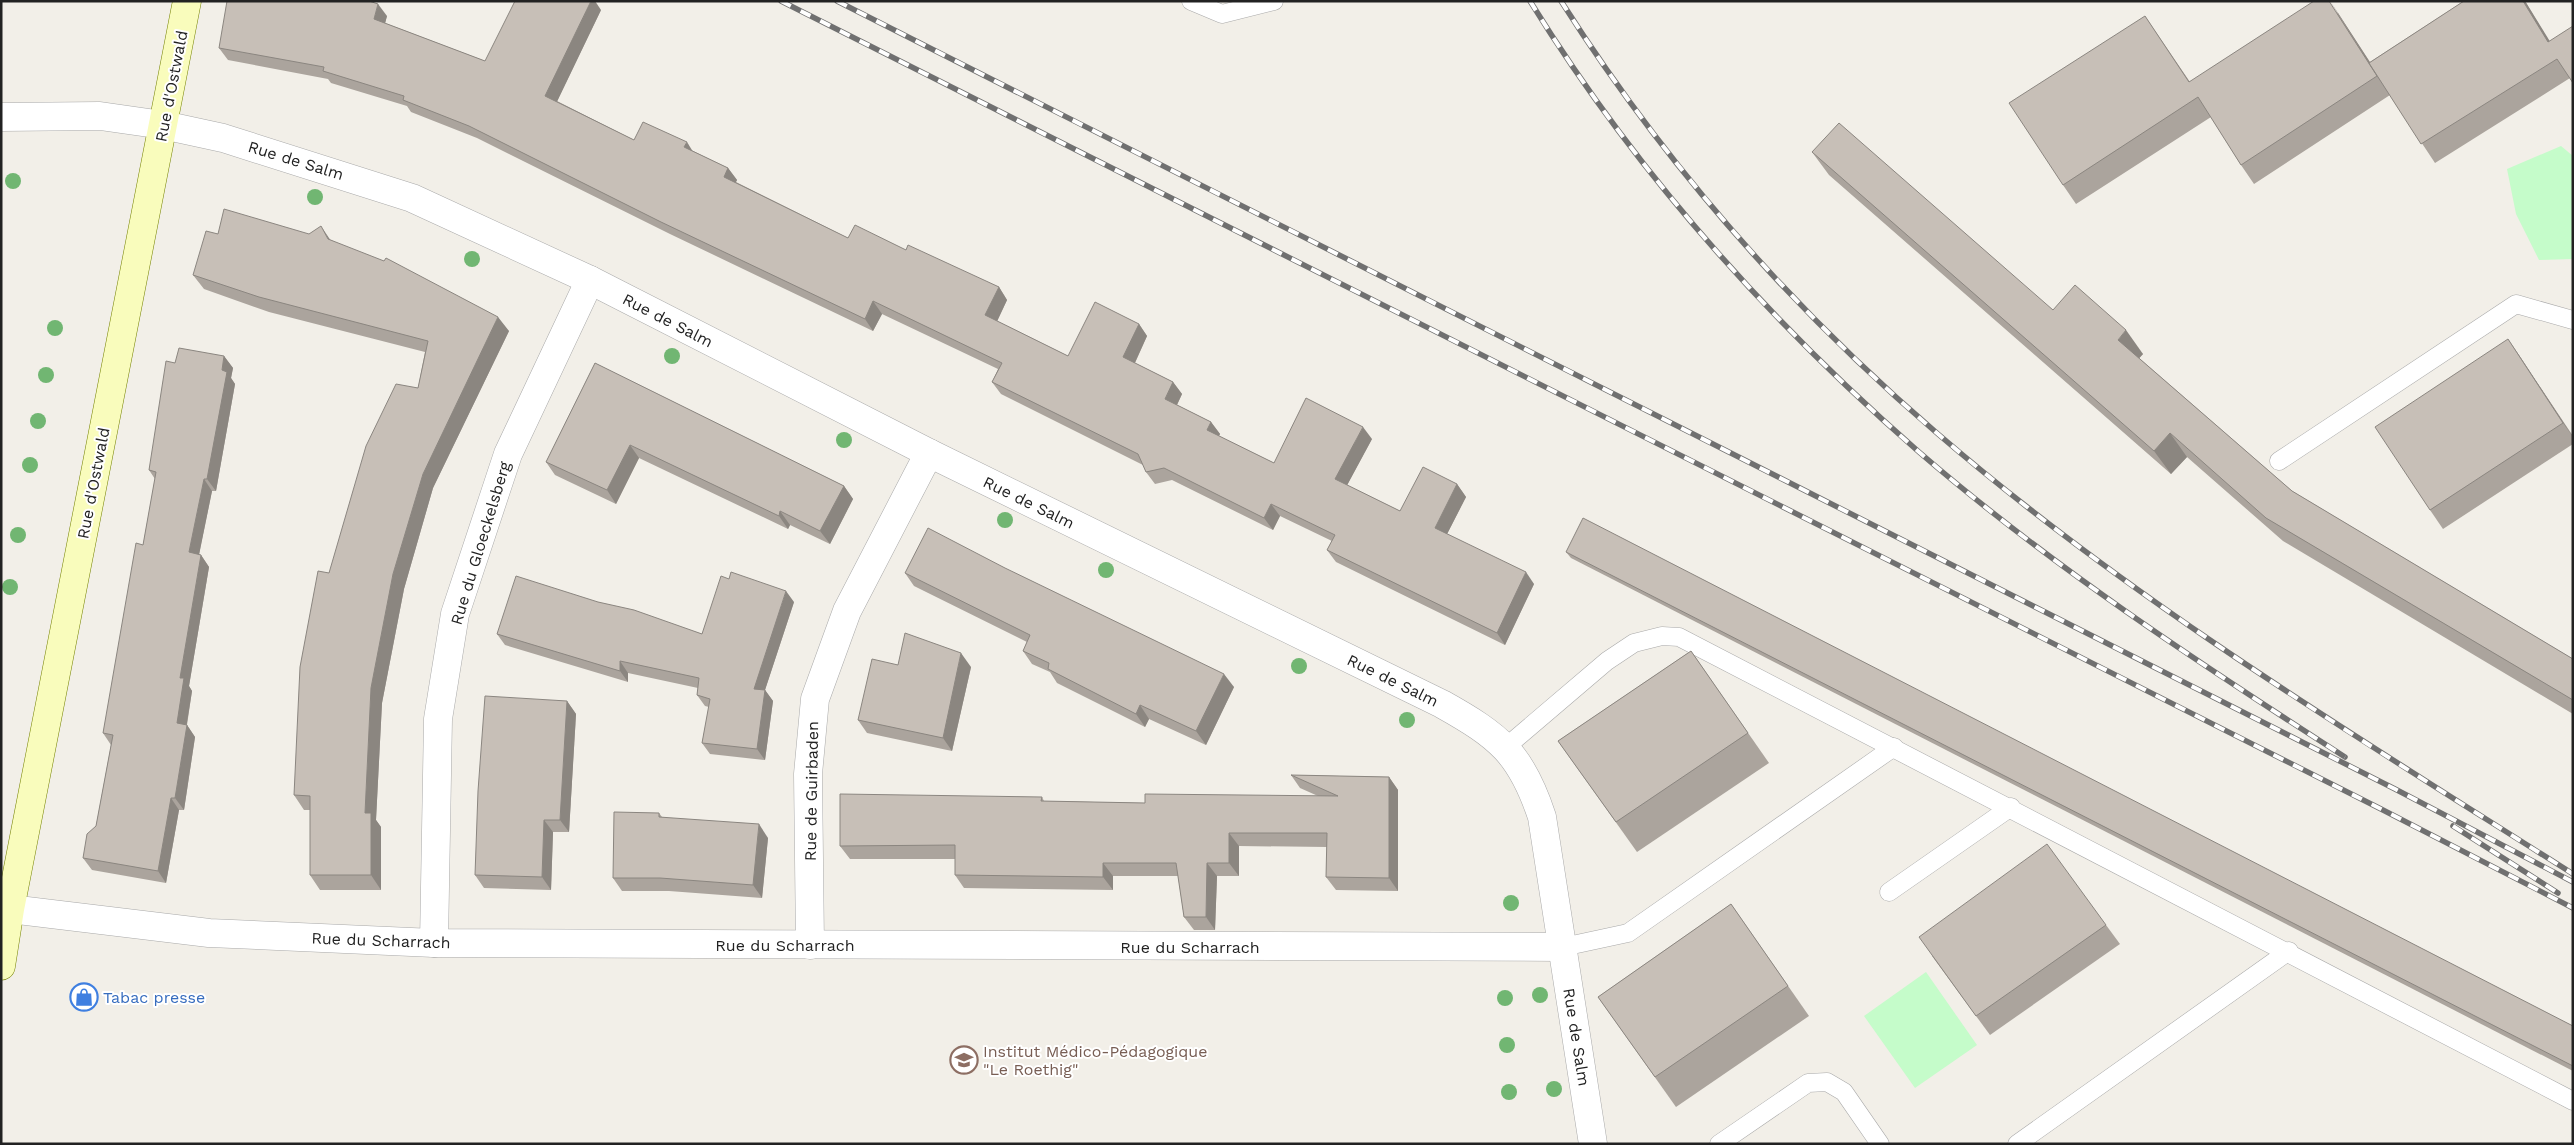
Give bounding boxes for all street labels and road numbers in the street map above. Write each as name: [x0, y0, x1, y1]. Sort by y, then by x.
street label: Rue d'Ostwald: [151, 29, 192, 143]
street label: Rue de Salm: [246, 137, 346, 184]
street label: Rue de Salm: [619, 289, 716, 351]
street label: Rue d'Ostwald: [73, 426, 114, 540]
street label: Rue du Gloeckelsberg: [447, 459, 515, 627]
street label: Rue de Salm: [980, 472, 1077, 533]
street label: Rue de Salm: [1344, 650, 1441, 711]
street label: Rue de Guirbaden: [801, 721, 822, 861]
street label: Rue du Scharrach: [311, 929, 451, 952]
street label: Rue du Scharrach: [715, 936, 855, 955]
street label: Rue du Scharrach: [1120, 938, 1260, 957]
street label: Rue de Salm: [1559, 987, 1594, 1087]

